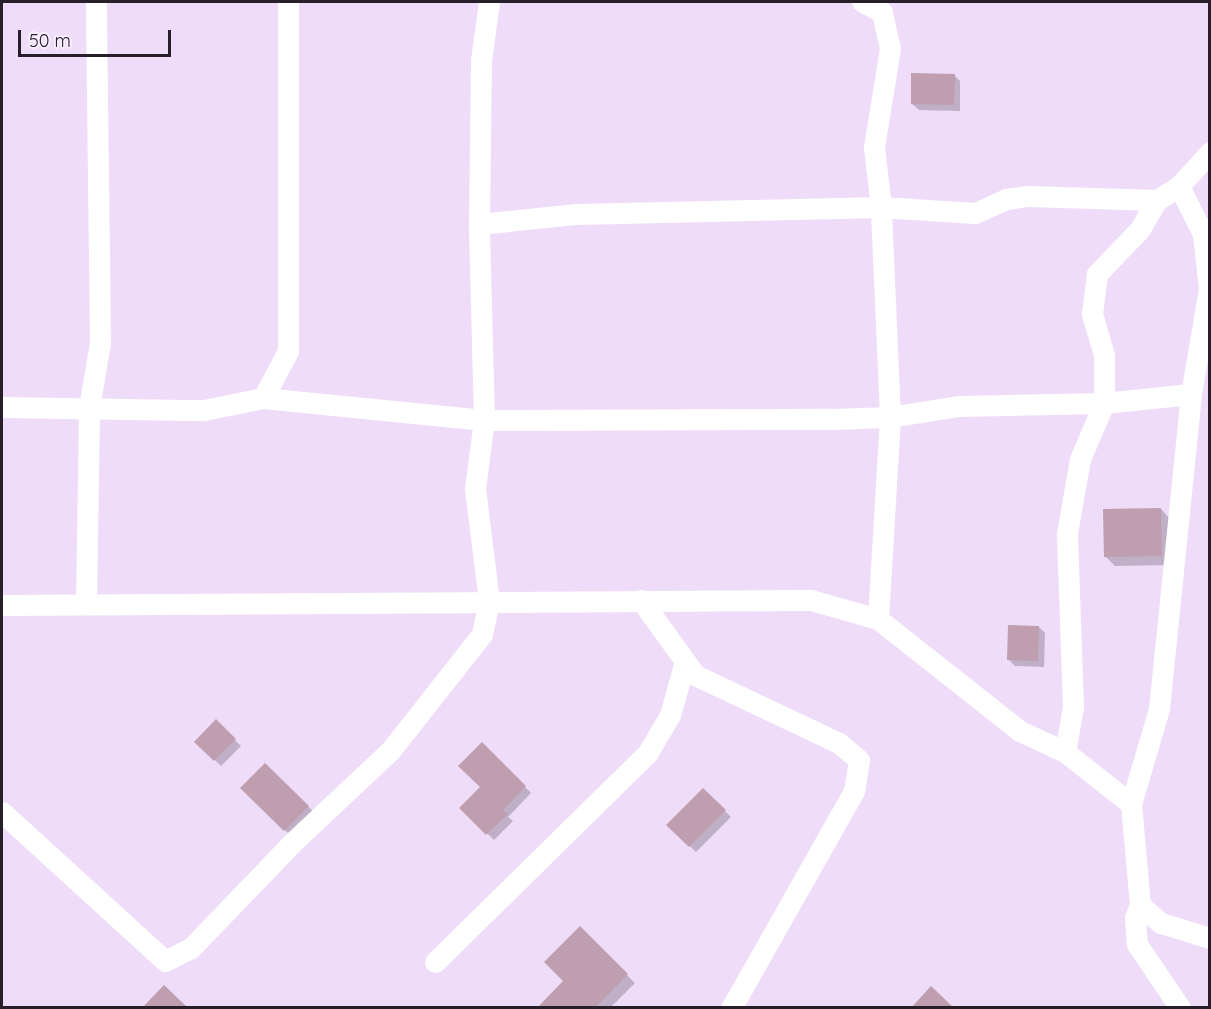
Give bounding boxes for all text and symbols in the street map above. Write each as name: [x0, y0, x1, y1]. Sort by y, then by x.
scale bar: [21, 18, 174, 56]
text: 50 m: [29, 29, 71, 52]

